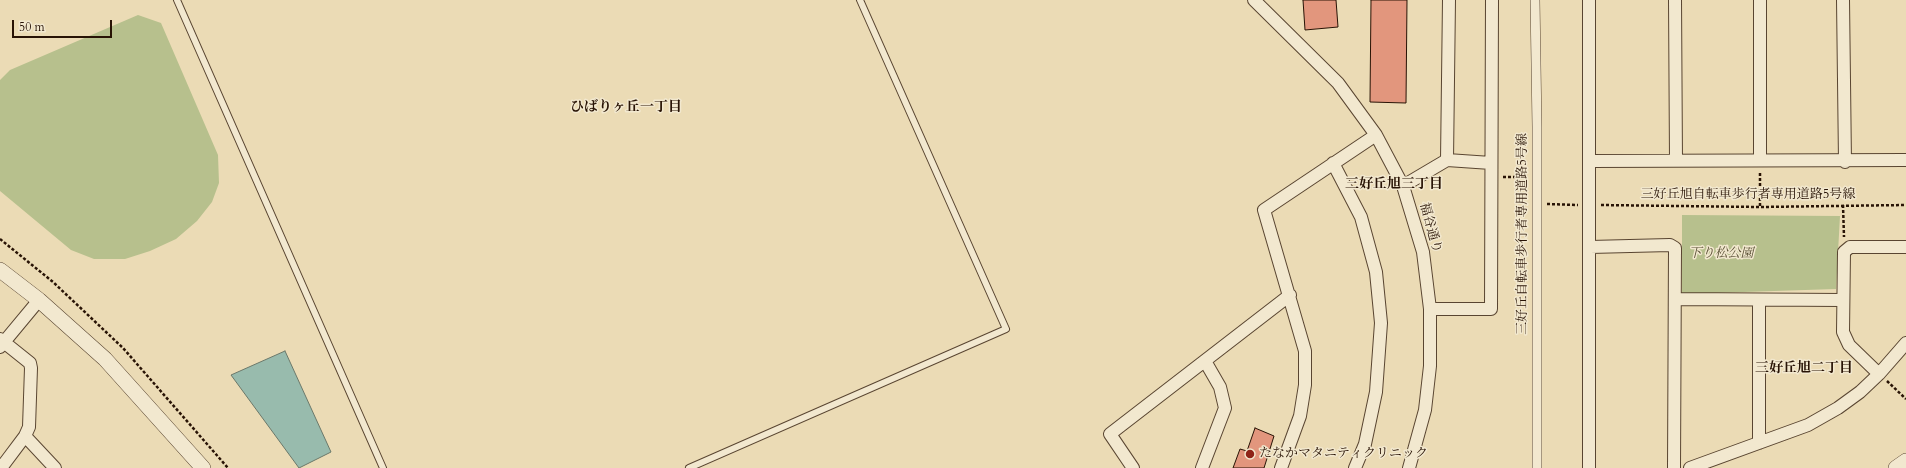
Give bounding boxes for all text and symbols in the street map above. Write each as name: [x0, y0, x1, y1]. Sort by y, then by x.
scale bar: [14, 12, 114, 38]
text: 50 m: [19, 19, 45, 35]
district label: ひばりヶ丘一丁目: [570, 100, 682, 116]
street label: 三好丘自転車歩行者専用道路5号線: [1515, 133, 1531, 335]
district label: 三好丘旭三丁目: [1345, 177, 1443, 193]
street label: 三好丘旭自転車歩行者専用道路5号線: [1641, 187, 1855, 203]
street label: 福谷通り: [1416, 201, 1444, 255]
park label: 下り松公園: [1689, 246, 1753, 262]
district label: 三好丘旭二丁目: [1755, 361, 1853, 377]
place label: たなかマタニティクリニック: [1259, 446, 1428, 462]
marker: たなかマタニティクリニック: [1244, 448, 1256, 460]

